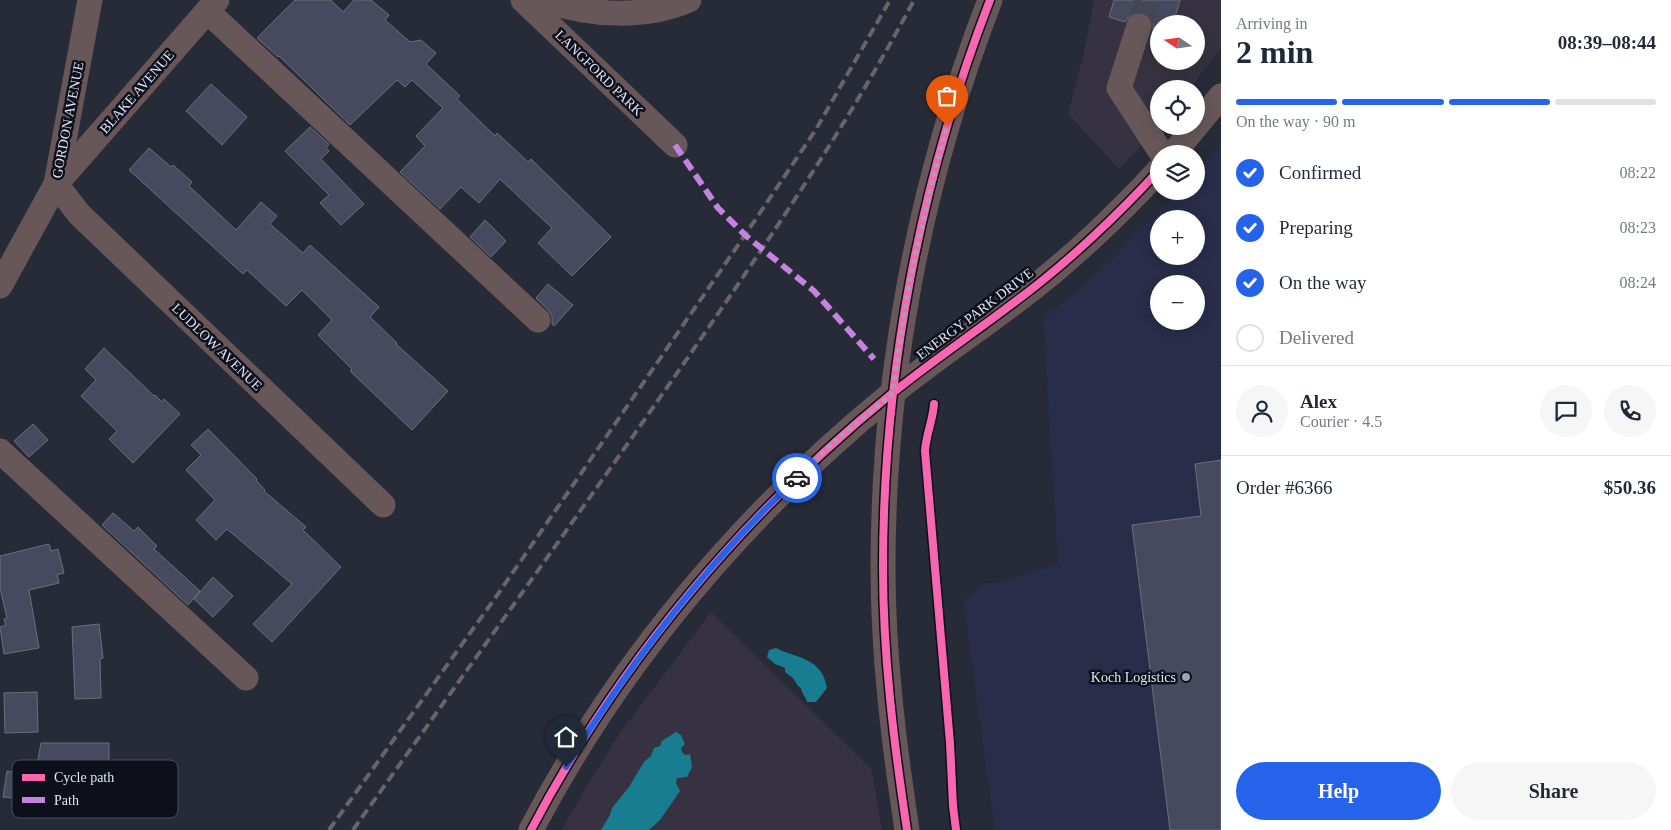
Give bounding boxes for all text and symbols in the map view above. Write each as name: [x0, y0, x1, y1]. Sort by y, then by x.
north arrow: [1150, 15, 1205, 70]
map controls: [1150, 15, 1205, 330]
text: Arriving in: [1236, 15, 1308, 32]
street label: LANGFORD PARK: [552, 27, 646, 119]
text: 08:39–08:44: [1558, 32, 1656, 53]
text: 2 min: [1236, 34, 1313, 70]
street label: BLAKE AVENUE: [97, 47, 177, 137]
street label: GORDON AVENUE: [49, 60, 87, 180]
pin: [926, 75, 968, 126]
button: locate: [1150, 80, 1205, 135]
icon: bag: [933, 82, 961, 110]
text: On the way · 90 m: [1236, 113, 1356, 130]
button: layers: [1150, 145, 1205, 200]
icon: check: [1236, 159, 1264, 187]
text: Confirmed: [1279, 162, 1361, 183]
text: 08:22: [1620, 164, 1656, 181]
button: +: [1150, 210, 1205, 265]
icon: check: [1236, 214, 1264, 242]
text: Preparing: [1279, 217, 1353, 238]
text: 08:23: [1620, 219, 1656, 236]
street label: ENERGY PARK DRIVE: [914, 265, 1036, 363]
icon: check: [1236, 269, 1264, 297]
text: On the way: [1279, 272, 1367, 293]
text: 08:24: [1620, 274, 1656, 291]
button: −: [1150, 275, 1205, 330]
street label: LUDLOW AVENUE: [169, 300, 265, 394]
text: Delivered: [1279, 327, 1354, 348]
button: person: [1236, 385, 1288, 437]
button: chat: [1540, 385, 1592, 437]
button: phone: [1604, 385, 1656, 437]
text: Alex: [1300, 391, 1337, 412]
text: Courier · 4.5: [1300, 413, 1382, 430]
courier: [772, 453, 822, 503]
icon: car: [783, 464, 811, 492]
text: Order #6366: [1236, 477, 1333, 498]
text: $50.36: [1604, 477, 1656, 498]
place label: Koch Logistics: [1091, 670, 1176, 685]
marker: Koch Logistics: [1180, 671, 1192, 683]
pin: [545, 716, 587, 767]
icon: home: [552, 723, 580, 751]
legend: [12, 760, 178, 818]
button: Help: [1236, 762, 1441, 820]
button: Share: [1451, 762, 1656, 820]
text: Cycle path: [54, 770, 114, 785]
text: Path: [54, 793, 79, 808]

